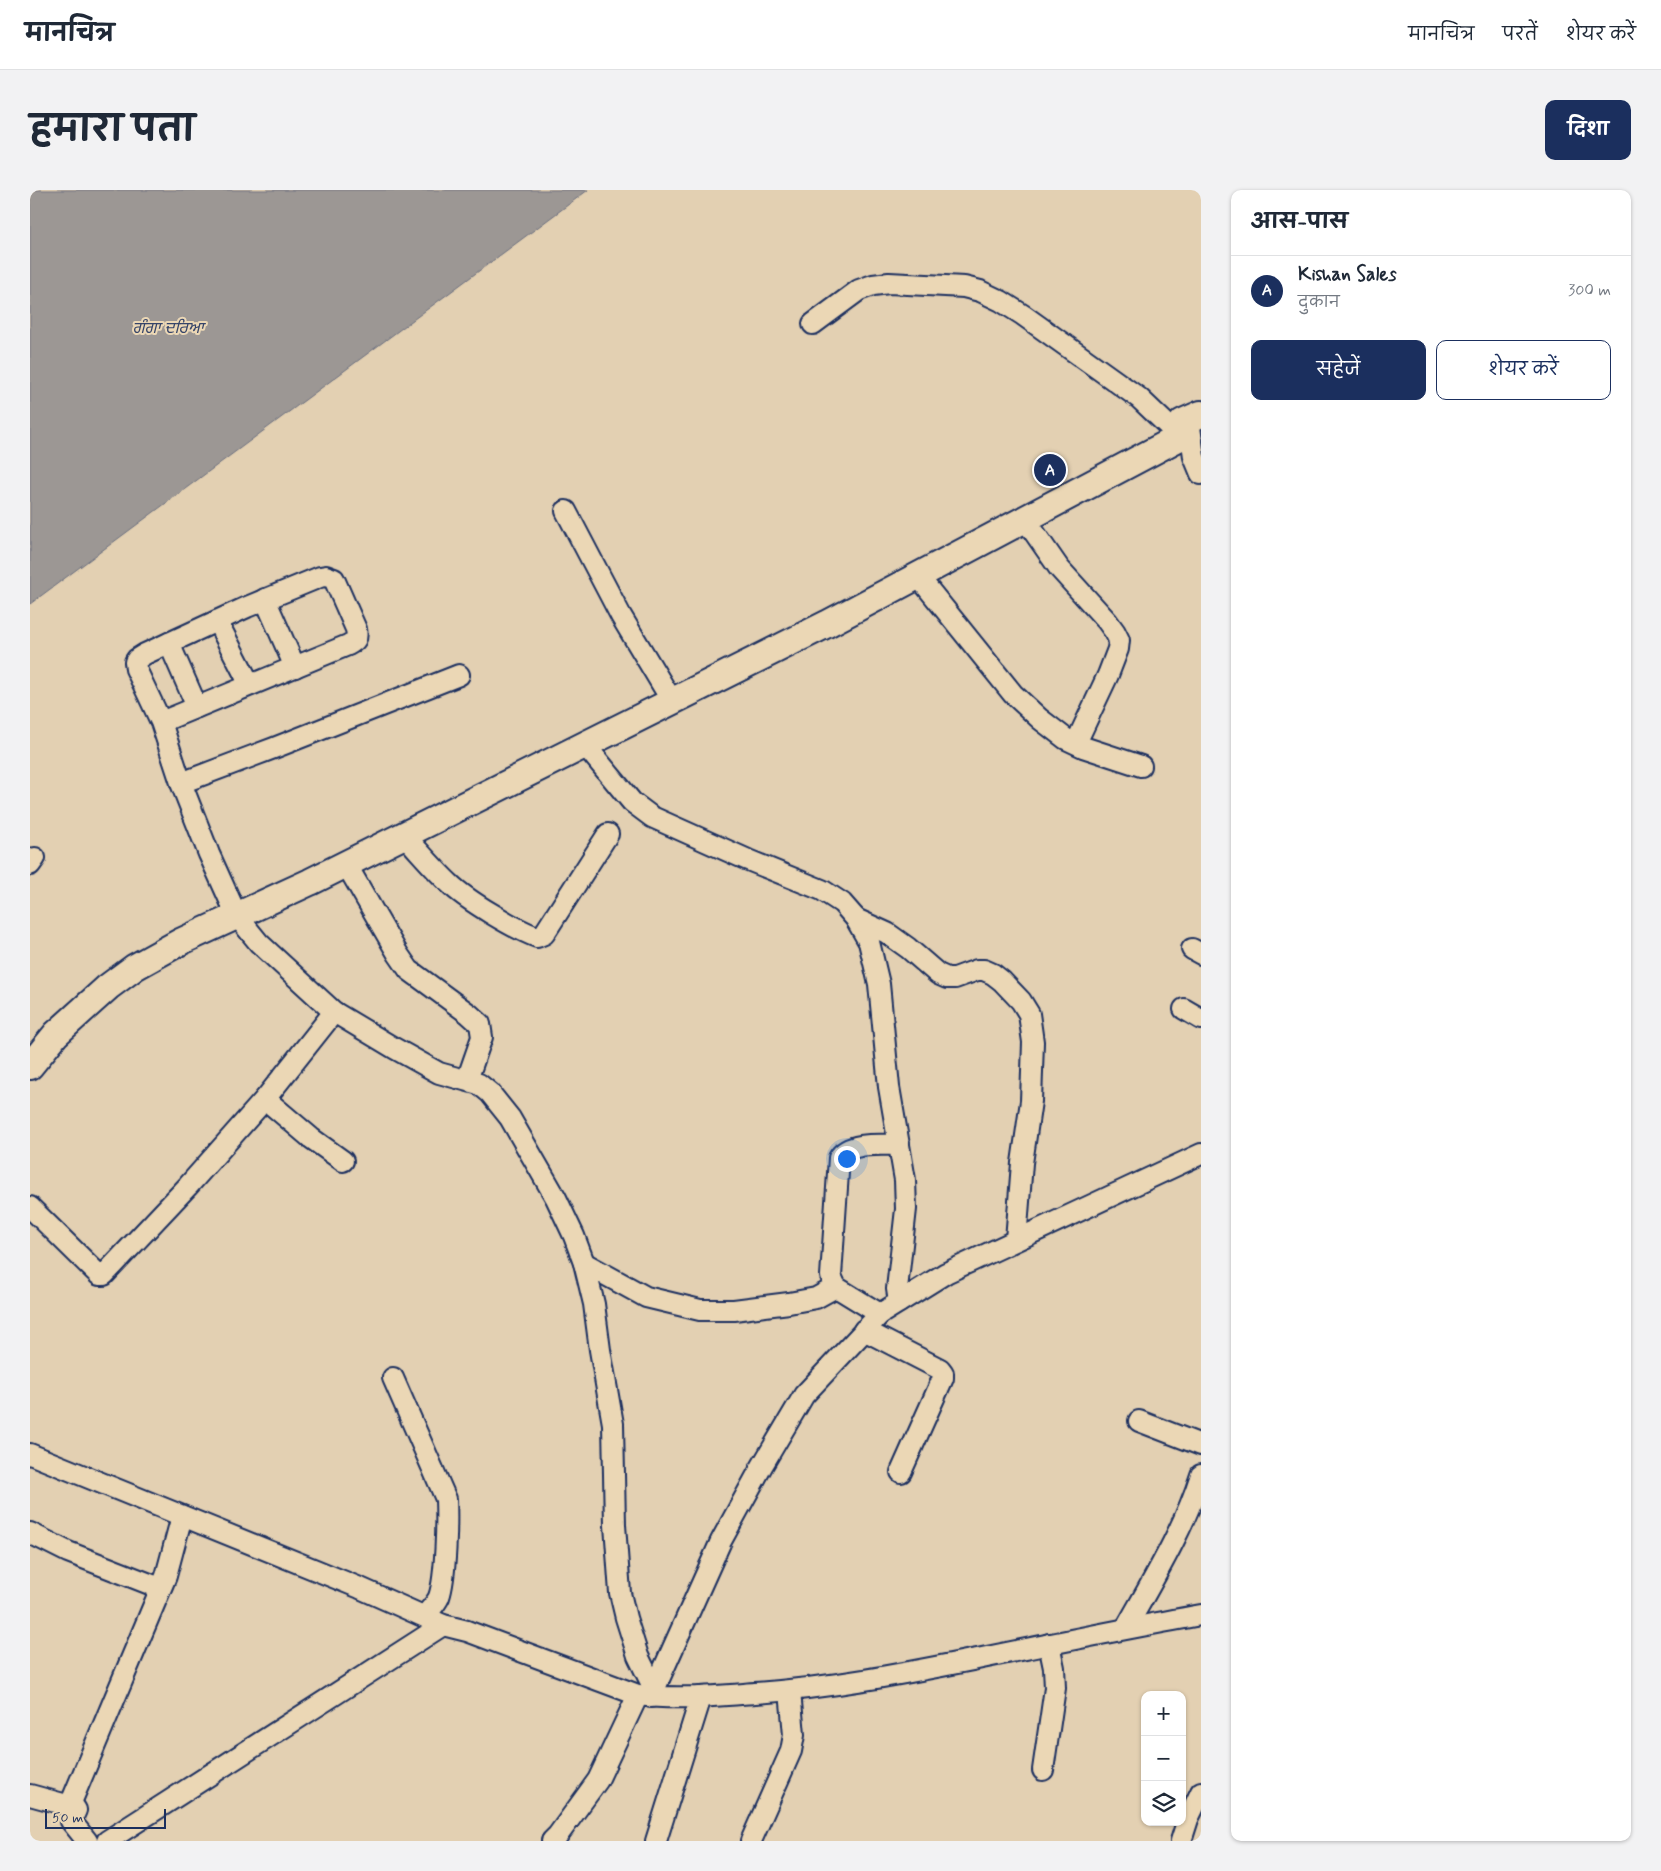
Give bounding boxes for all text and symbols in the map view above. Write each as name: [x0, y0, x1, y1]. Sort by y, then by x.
text: मानचित्र: [25, 19, 114, 50]
text: मानचित्र: [1408, 23, 1474, 47]
text: परतें: [1502, 23, 1538, 47]
text: शेयर करें: [1566, 23, 1636, 47]
button: दिशा: [1545, 100, 1631, 160]
text: हमारा पता: [30, 107, 195, 153]
text: आस-पास: [1251, 208, 1348, 236]
text: Kishan Sales: [1298, 262, 1397, 287]
text: A: [1262, 280, 1272, 301]
text: 300 m: [1568, 280, 1611, 301]
text: दुकान: [1298, 292, 1340, 313]
water label: ਗੰਗਾ ਦਰਿਆ: [133, 318, 207, 339]
button: सहेजें: [1251, 340, 1426, 400]
button: शेयर करें: [1436, 340, 1611, 400]
pin: A: [1034, 451, 1066, 489]
your location: [834, 1146, 860, 1172]
map controls: [1141, 1691, 1186, 1826]
button: +: [1141, 1691, 1186, 1736]
button: −: [1141, 1736, 1186, 1781]
button: layers: [1141, 1781, 1186, 1826]
scale bar: [45, 1806, 166, 1829]
text: 50 m: [52, 1809, 83, 1827]

